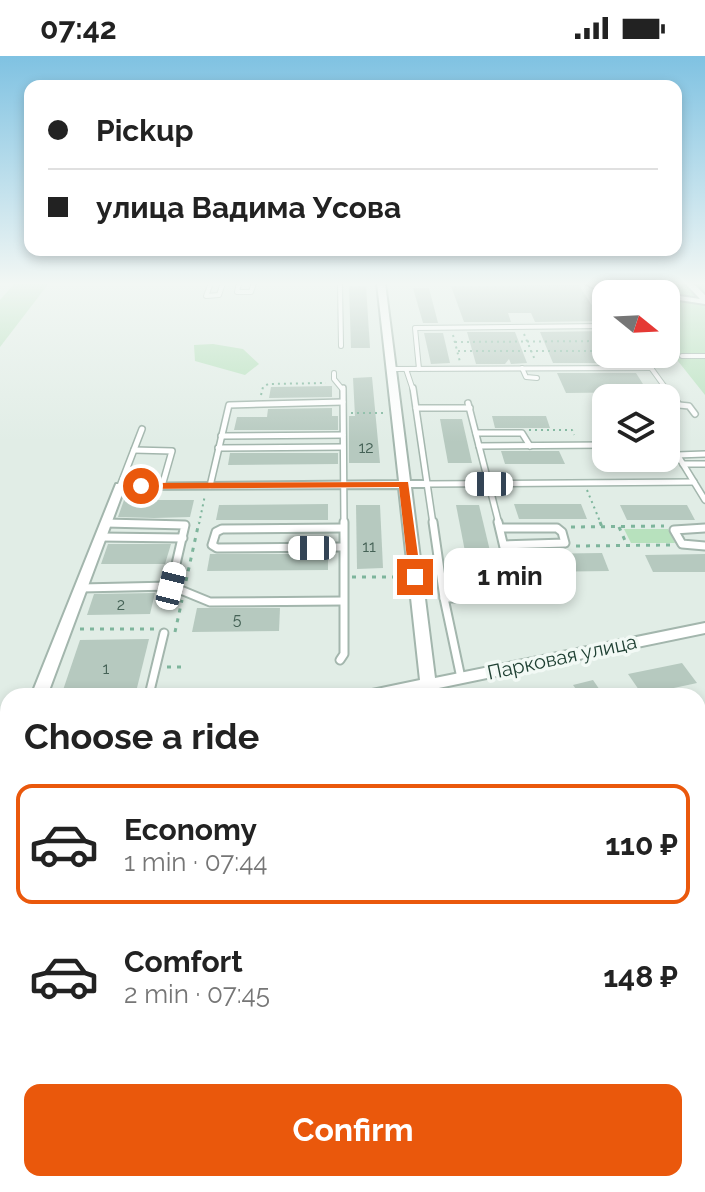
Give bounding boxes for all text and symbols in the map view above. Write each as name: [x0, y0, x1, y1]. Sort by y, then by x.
text: 07:42: [40, 11, 117, 46]
text: Pickup: [96, 113, 194, 148]
text: улица Вадима Усова: [96, 190, 401, 225]
north arrow: [592, 280, 680, 368]
map controls: [592, 280, 680, 472]
button: layers: [592, 384, 680, 472]
house number: 12: [358, 438, 374, 457]
route start: [123, 468, 159, 504]
car: [465, 472, 513, 496]
car: [288, 536, 336, 560]
house number: 11: [362, 537, 376, 556]
callout: 1 min: [443, 549, 575, 605]
route end: [397, 559, 433, 595]
car: [154, 560, 188, 612]
text: 1 min: [477, 561, 543, 591]
house number: 2: [117, 595, 125, 614]
house number: 5: [233, 610, 242, 629]
street label: Парковая улица: [485, 629, 639, 685]
house number: 1: [103, 659, 110, 678]
text: Choose a ride: [24, 715, 259, 757]
icon: car: [28, 808, 100, 880]
text: Economy: [124, 812, 257, 847]
text: 110 ₽: [605, 827, 678, 862]
text: 1 min · 07:44: [124, 847, 268, 877]
icon: car: [28, 940, 100, 1012]
text: Comfort: [124, 944, 243, 979]
text: 148 ₽: [603, 959, 678, 994]
text: 2 min · 07:45: [124, 979, 270, 1009]
button: Confirm: [24, 1084, 682, 1176]

